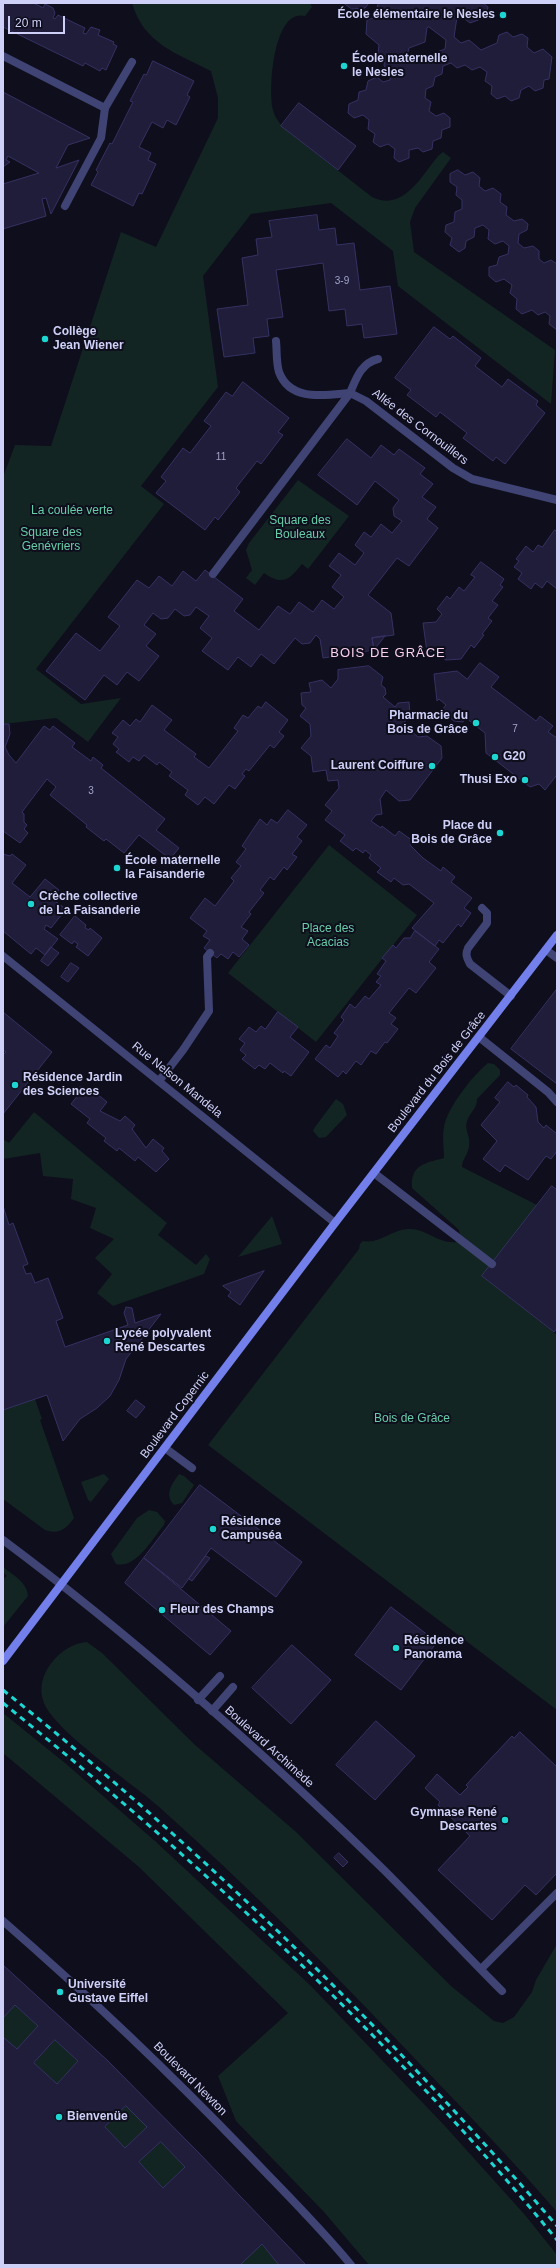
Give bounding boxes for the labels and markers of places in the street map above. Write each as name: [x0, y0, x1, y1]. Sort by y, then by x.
place label: École élémentaire le Nesles: [338, 8, 495, 22]
marker: École élémentaire le Nesles: [498, 10, 508, 20]
place label: École maternelle le Nesles: [352, 52, 447, 80]
marker: École maternelle le Nesles: [339, 61, 349, 71]
place label: Collège Jean Wiener: [53, 325, 124, 353]
marker: Collège Jean Wiener: [40, 334, 50, 344]
place label: Pharmacie du Bois de Grâce: [387, 709, 468, 737]
marker: Pharmacie du Bois de Grâce: [471, 718, 481, 728]
place label: G20: [503, 750, 526, 764]
marker: G20: [490, 752, 500, 762]
place label: Laurent Coiffure: [331, 759, 424, 773]
marker: Laurent Coiffure: [427, 761, 437, 771]
place label: Thusi Exo: [460, 773, 517, 787]
marker: Thusi Exo: [520, 775, 530, 785]
place label: Place du Bois de Grâce: [411, 819, 492, 847]
marker: Place du Bois de Grâce: [495, 828, 505, 838]
place label: École maternelle la Faisanderie: [125, 854, 220, 882]
marker: École maternelle la Faisanderie: [112, 863, 122, 873]
place label: Crèche collective de La Faisanderie: [39, 890, 140, 918]
marker: Crèche collective de La Faisanderie: [26, 899, 36, 909]
place label: Résidence Jardin des Sciences: [23, 1071, 122, 1099]
marker: Résidence Jardin des Sciences: [10, 1080, 20, 1090]
place label: Lycée polyvalent René Descartes: [115, 1327, 211, 1355]
marker: Lycée polyvalent René Descartes: [102, 1336, 112, 1346]
place label: Résidence Campuséa: [221, 1515, 282, 1543]
marker: Résidence Campuséa: [208, 1524, 218, 1534]
place label: Fleur des Champs: [170, 1603, 274, 1617]
marker: Fleur des Champs: [157, 1605, 167, 1615]
place label: Résidence Panorama: [404, 1634, 464, 1662]
marker: Résidence Panorama: [391, 1643, 401, 1653]
place label: Gymnase René Descartes: [410, 1806, 497, 1834]
marker: Gymnase René Descartes: [500, 1815, 510, 1825]
place label: Université Gustave Eiffel: [68, 1978, 148, 2006]
marker: Université Gustave Eiffel: [55, 1987, 65, 1997]
place label: Bienvenüe: [67, 2110, 128, 2124]
marker: Bienvenüe: [54, 2112, 64, 2122]

